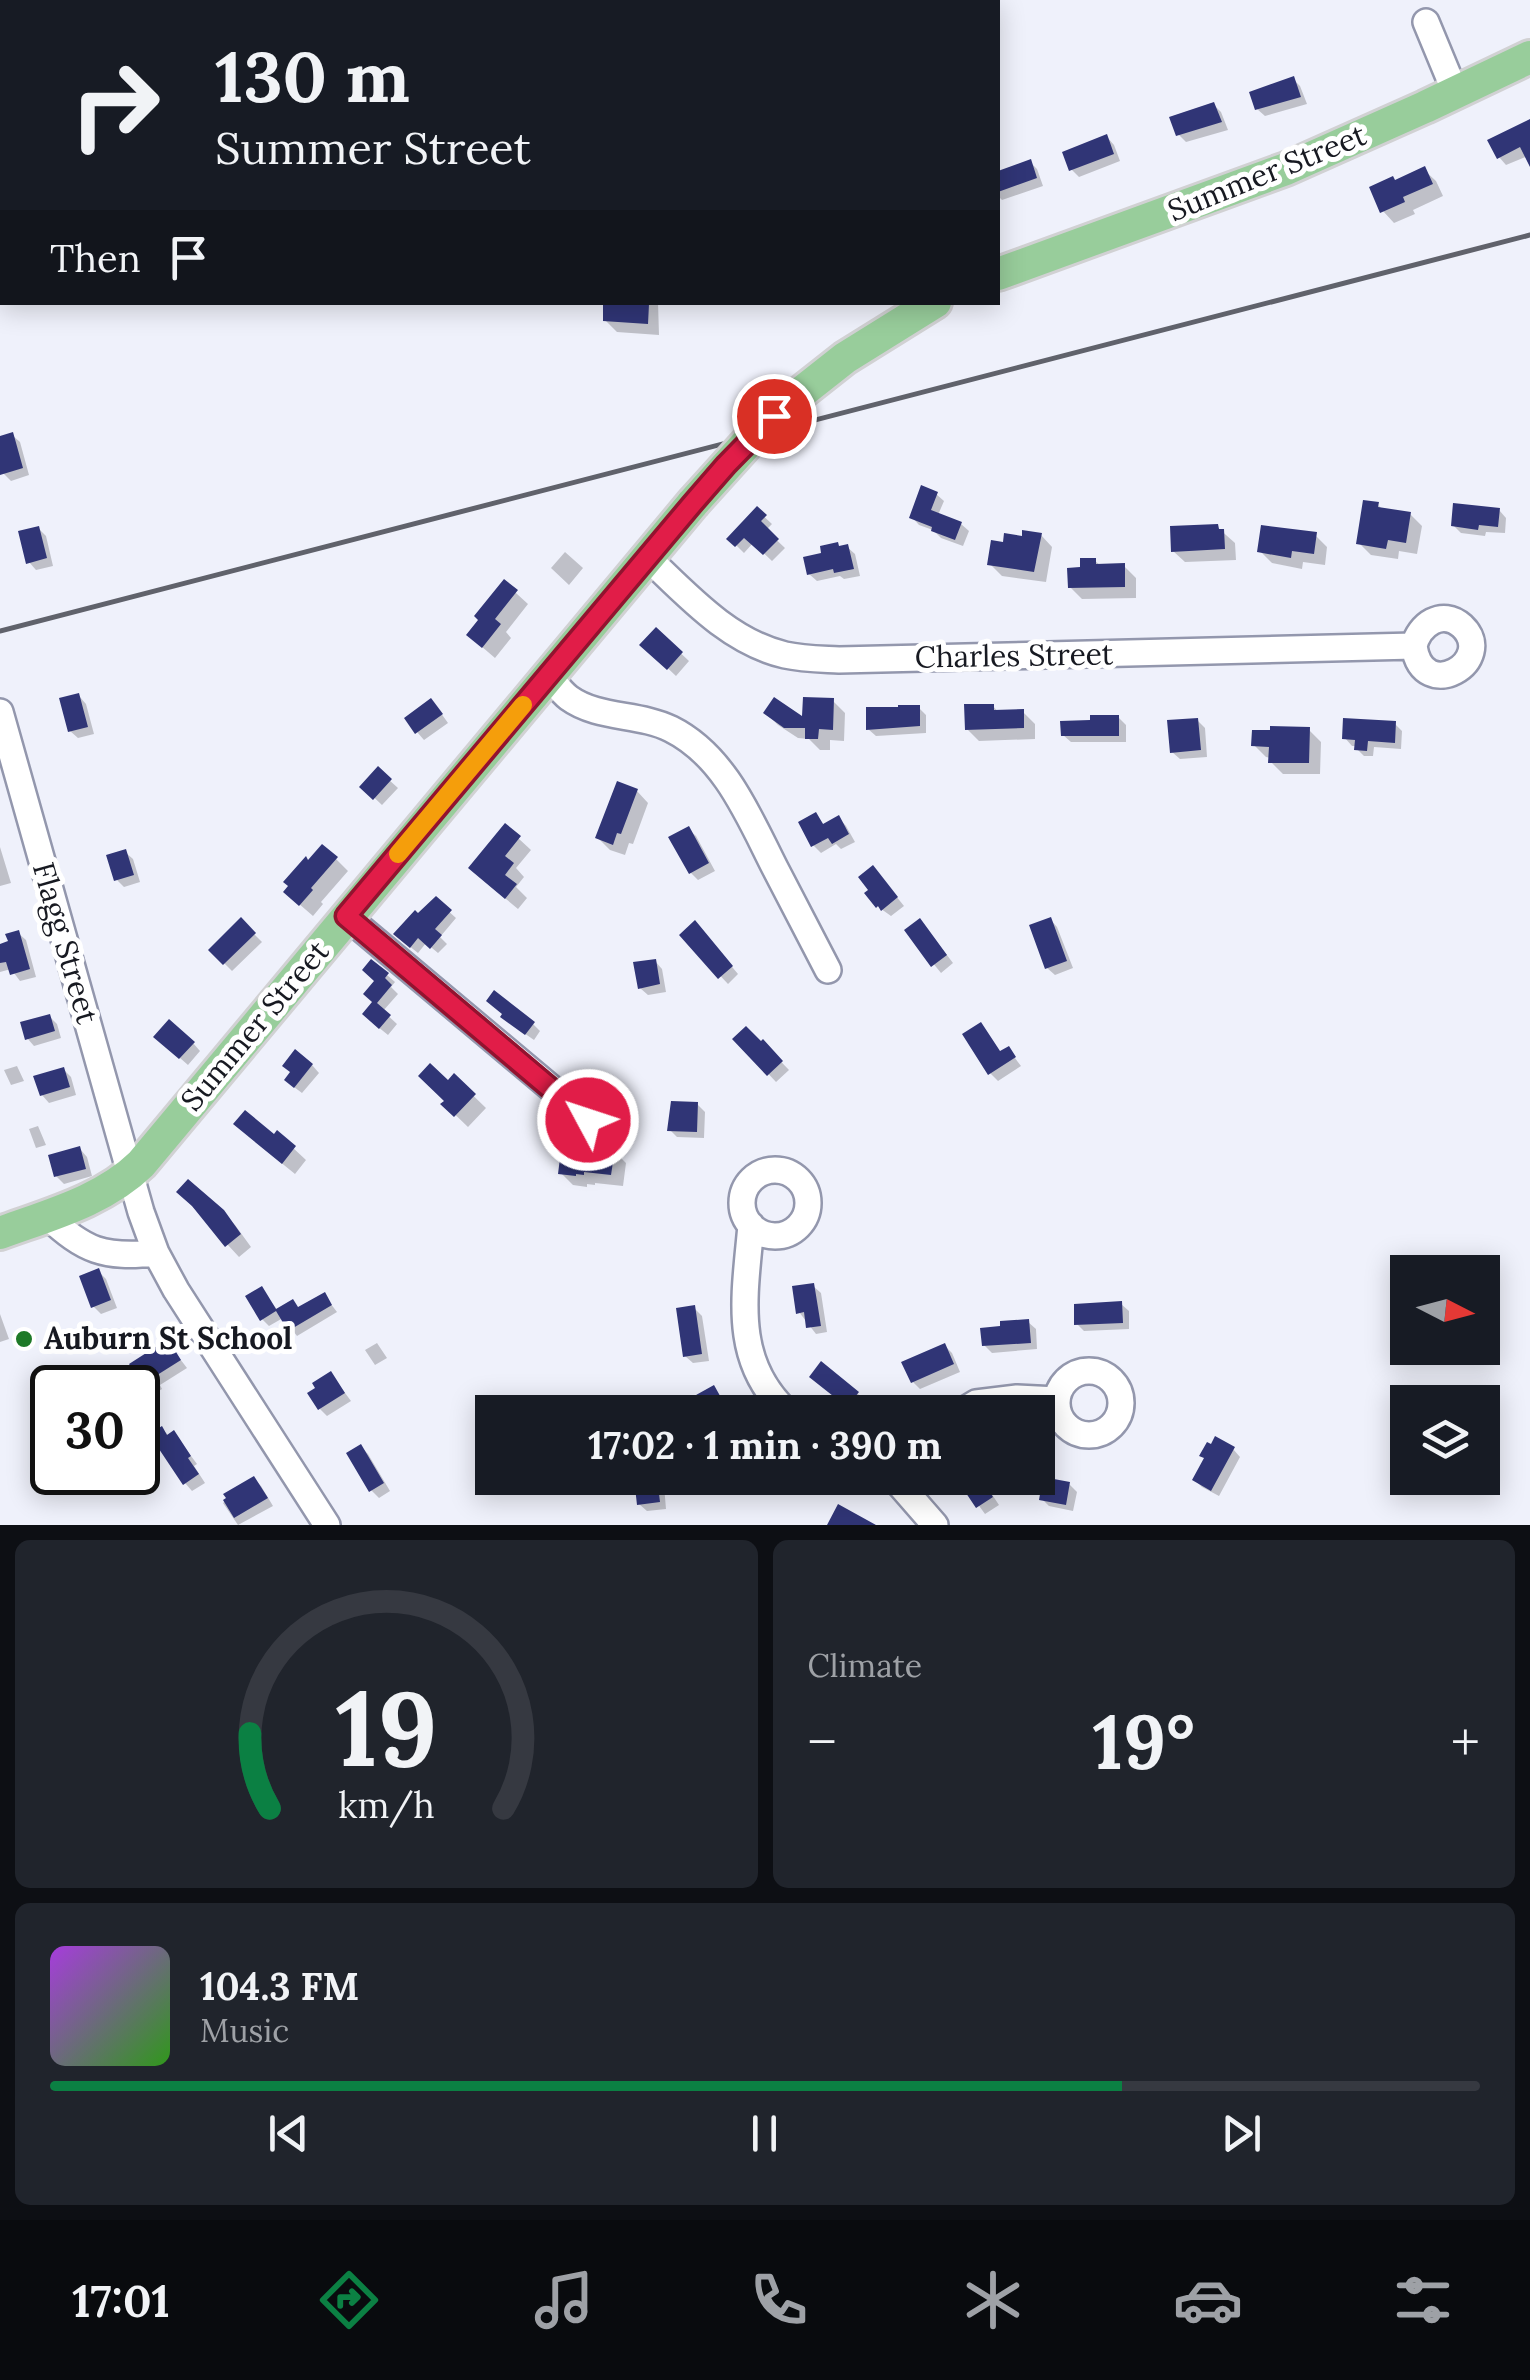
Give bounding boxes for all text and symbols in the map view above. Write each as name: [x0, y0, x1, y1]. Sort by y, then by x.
text: 130 m: [215, 32, 410, 121]
icon: right: [50, 40, 180, 170]
street label: Summer Street: [1162, 115, 1372, 229]
text: Summer Street: [215, 119, 531, 176]
icon: arrive: [161, 230, 216, 285]
text: Then: [50, 234, 141, 282]
pin: [732, 374, 817, 459]
icon: arrive: [747, 389, 802, 444]
street label: Charles Street: [914, 634, 1114, 676]
street label: Flagg Street: [24, 858, 107, 1028]
street label: Summer Street: [172, 932, 337, 1118]
position arrow: [536, 1068, 640, 1172]
north arrow: [1390, 1255, 1500, 1365]
map controls: [1390, 1255, 1500, 1495]
place label: Auburn St School: [44, 1319, 292, 1357]
marker: Auburn St School: [13, 1328, 35, 1350]
speed limit sign: 30: [30, 1365, 160, 1495]
button: layers: [1390, 1385, 1500, 1495]
text: 17:02 · 1 min · 390 m: [588, 1421, 942, 1469]
text: Climate: [808, 1645, 922, 1686]
text: 19: [335, 1661, 437, 1794]
text: 19°: [1093, 1694, 1195, 1790]
text: −: [808, 1707, 837, 1777]
text: +: [1451, 1707, 1480, 1777]
text: km/h: [338, 1782, 435, 1828]
text: 104.3 FM: [200, 1962, 359, 2010]
text: Music: [200, 2010, 289, 2051]
icon: previous: [261, 2106, 316, 2161]
icon: pause: [737, 2106, 792, 2161]
icon: next: [1214, 2106, 1269, 2161]
icon: directions: [314, 2265, 384, 2335]
icon: music: [529, 2265, 599, 2335]
icon: phone: [744, 2265, 814, 2335]
icon: climate: [958, 2265, 1028, 2335]
icon: car: [1173, 2265, 1243, 2335]
icon: filters: [1388, 2265, 1458, 2335]
text: 17:01: [72, 2272, 170, 2329]

